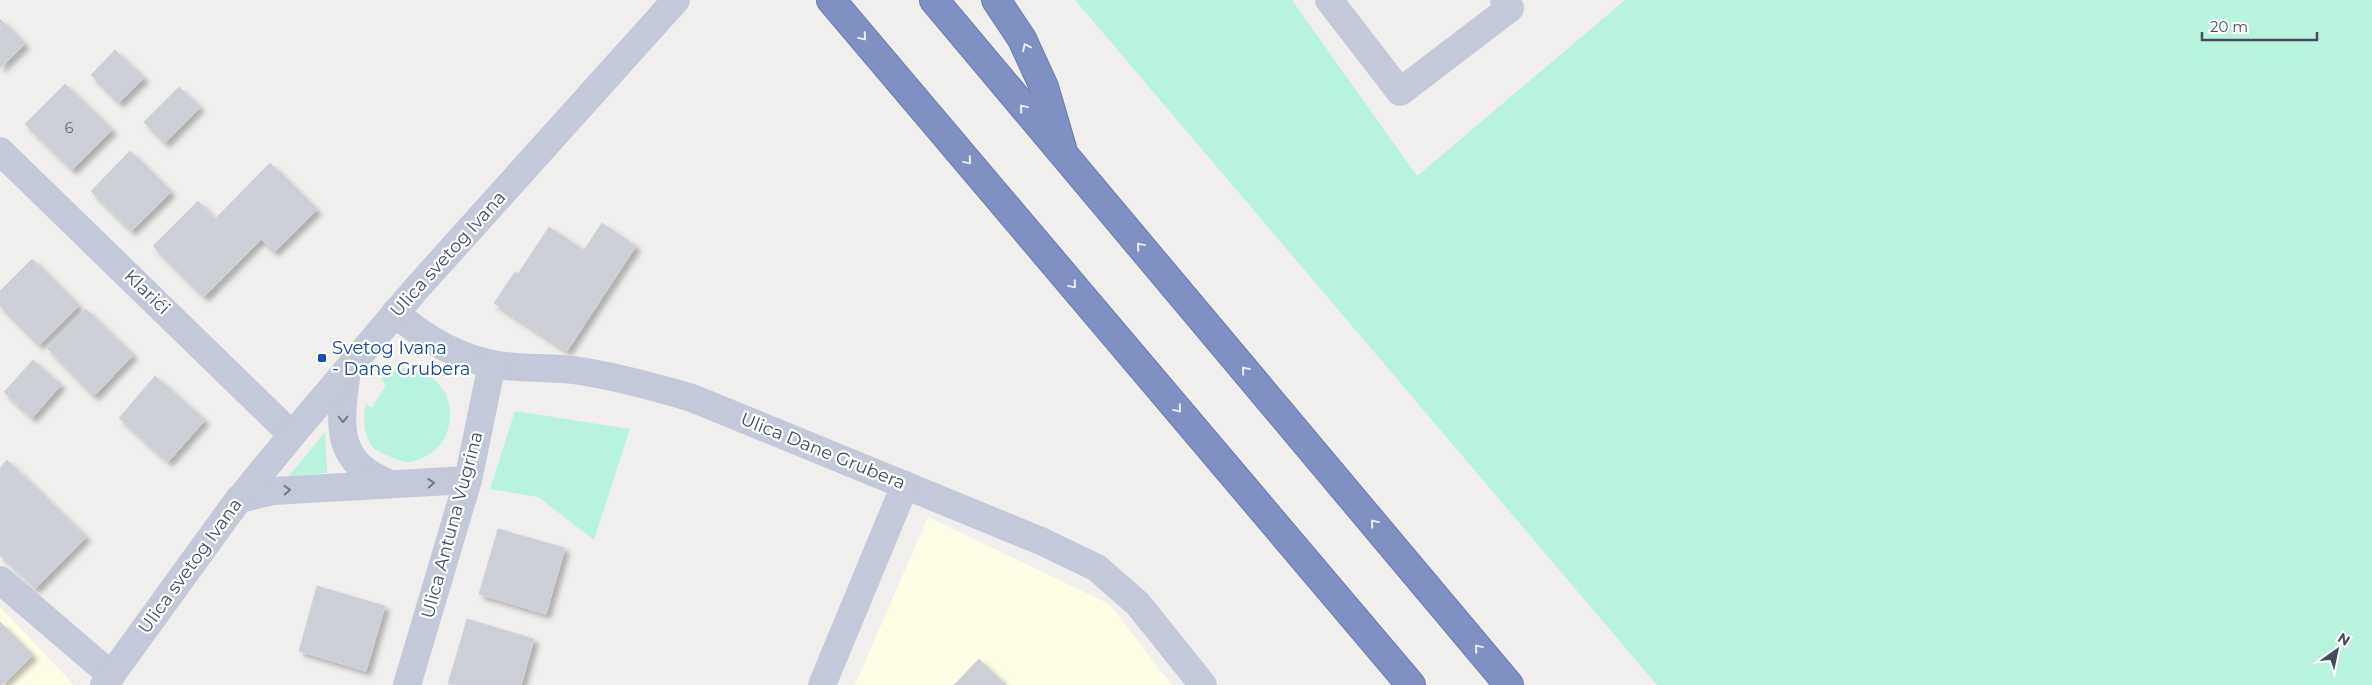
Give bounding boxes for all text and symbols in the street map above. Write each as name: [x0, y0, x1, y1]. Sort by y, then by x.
scale bar: [2202, 10, 2317, 42]
text: 20 m: [2210, 17, 2248, 36]
one-way arrow: [857, 32, 866, 41]
one-way arrow: [1021, 43, 1032, 52]
one-way arrow: [1020, 104, 1029, 113]
house number: 6: [64, 118, 74, 137]
one-way arrow: [962, 156, 971, 165]
street label: Ulica svetog Ivana: [386, 186, 510, 322]
one-way arrow: [1137, 243, 1145, 252]
street label: Klarići: [120, 265, 174, 319]
one-way arrow: [1067, 280, 1076, 289]
place label: Svetog Ivana - Dane Grubera: [332, 337, 470, 380]
marker: Svetog Ivana - Dane Grubera: [316, 352, 328, 364]
one-way arrow: [1242, 367, 1250, 376]
one-way arrow: [1172, 404, 1181, 413]
street label: Ulica Dane Grubera: [737, 408, 909, 494]
one-way arrow: [338, 415, 348, 423]
street label: Ulica Antuna Vugrina: [416, 429, 488, 621]
one-way arrow: [427, 477, 435, 488]
one-way arrow: [283, 485, 291, 496]
street label: Ulica svetog Ivana: [134, 494, 246, 638]
one-way arrow: [1371, 520, 1379, 529]
north arrow: [2312, 625, 2362, 675]
text: N: [2334, 628, 2354, 650]
one-way arrow: [1475, 644, 1484, 653]

